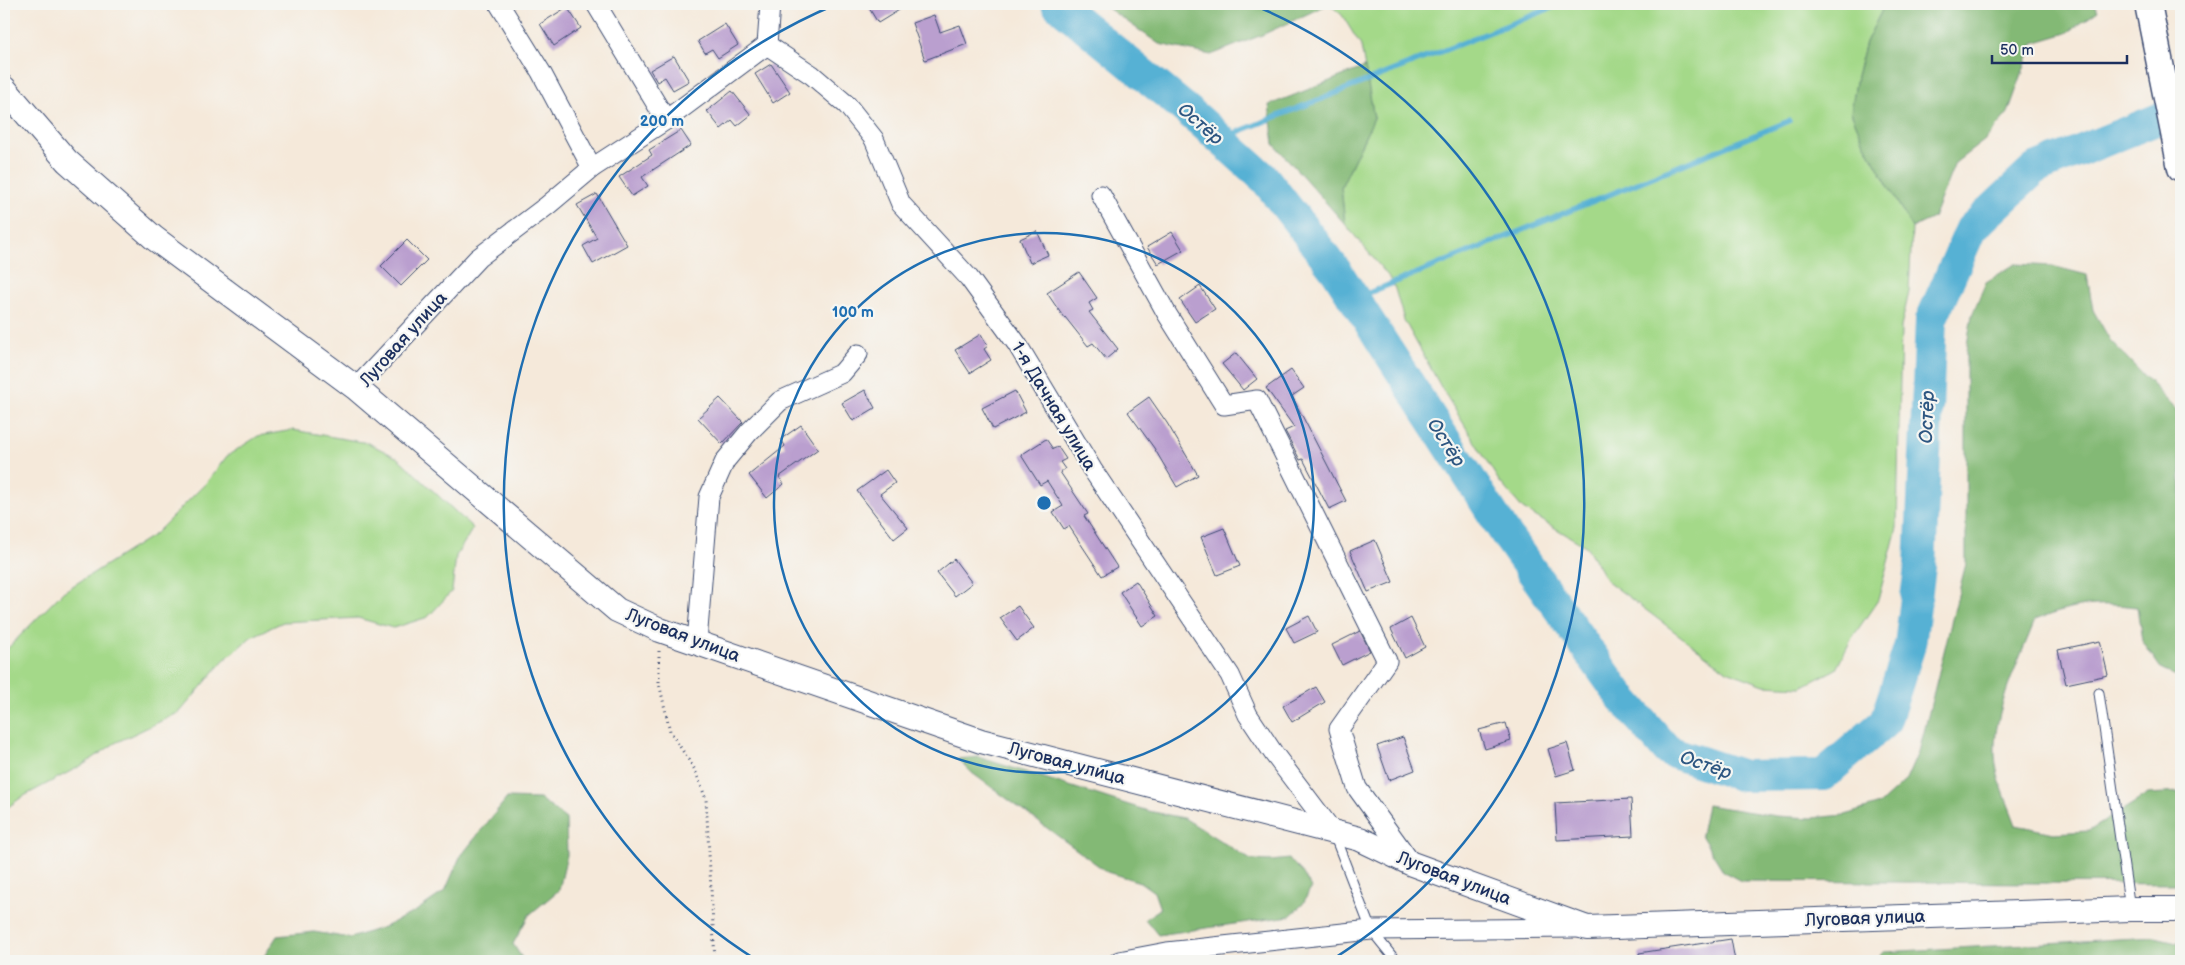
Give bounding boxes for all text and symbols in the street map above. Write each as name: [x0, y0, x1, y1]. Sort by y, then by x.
scale bar: [1992, 32, 2128, 64]
text: 50 m: [2000, 41, 2034, 60]
water label: Остёр: [1172, 98, 1228, 150]
text: 200 m: [640, 112, 684, 131]
street label: Луговая улица: [355, 287, 452, 392]
text: 100 m: [832, 303, 874, 322]
street label: 1-я Дачная улица: [1007, 338, 1101, 475]
water label: Остёр: [1915, 390, 1940, 444]
water label: Остёр: [1422, 414, 1470, 472]
centre of rings: [1035, 494, 1053, 512]
street label: Луговая улица: [622, 604, 743, 667]
street label: Луговая улица: [1005, 737, 1128, 789]
water label: Остёр: [1677, 746, 1735, 785]
street label: Луговая улица: [1393, 847, 1514, 910]
street label: Луговая улица: [1803, 906, 1926, 931]

